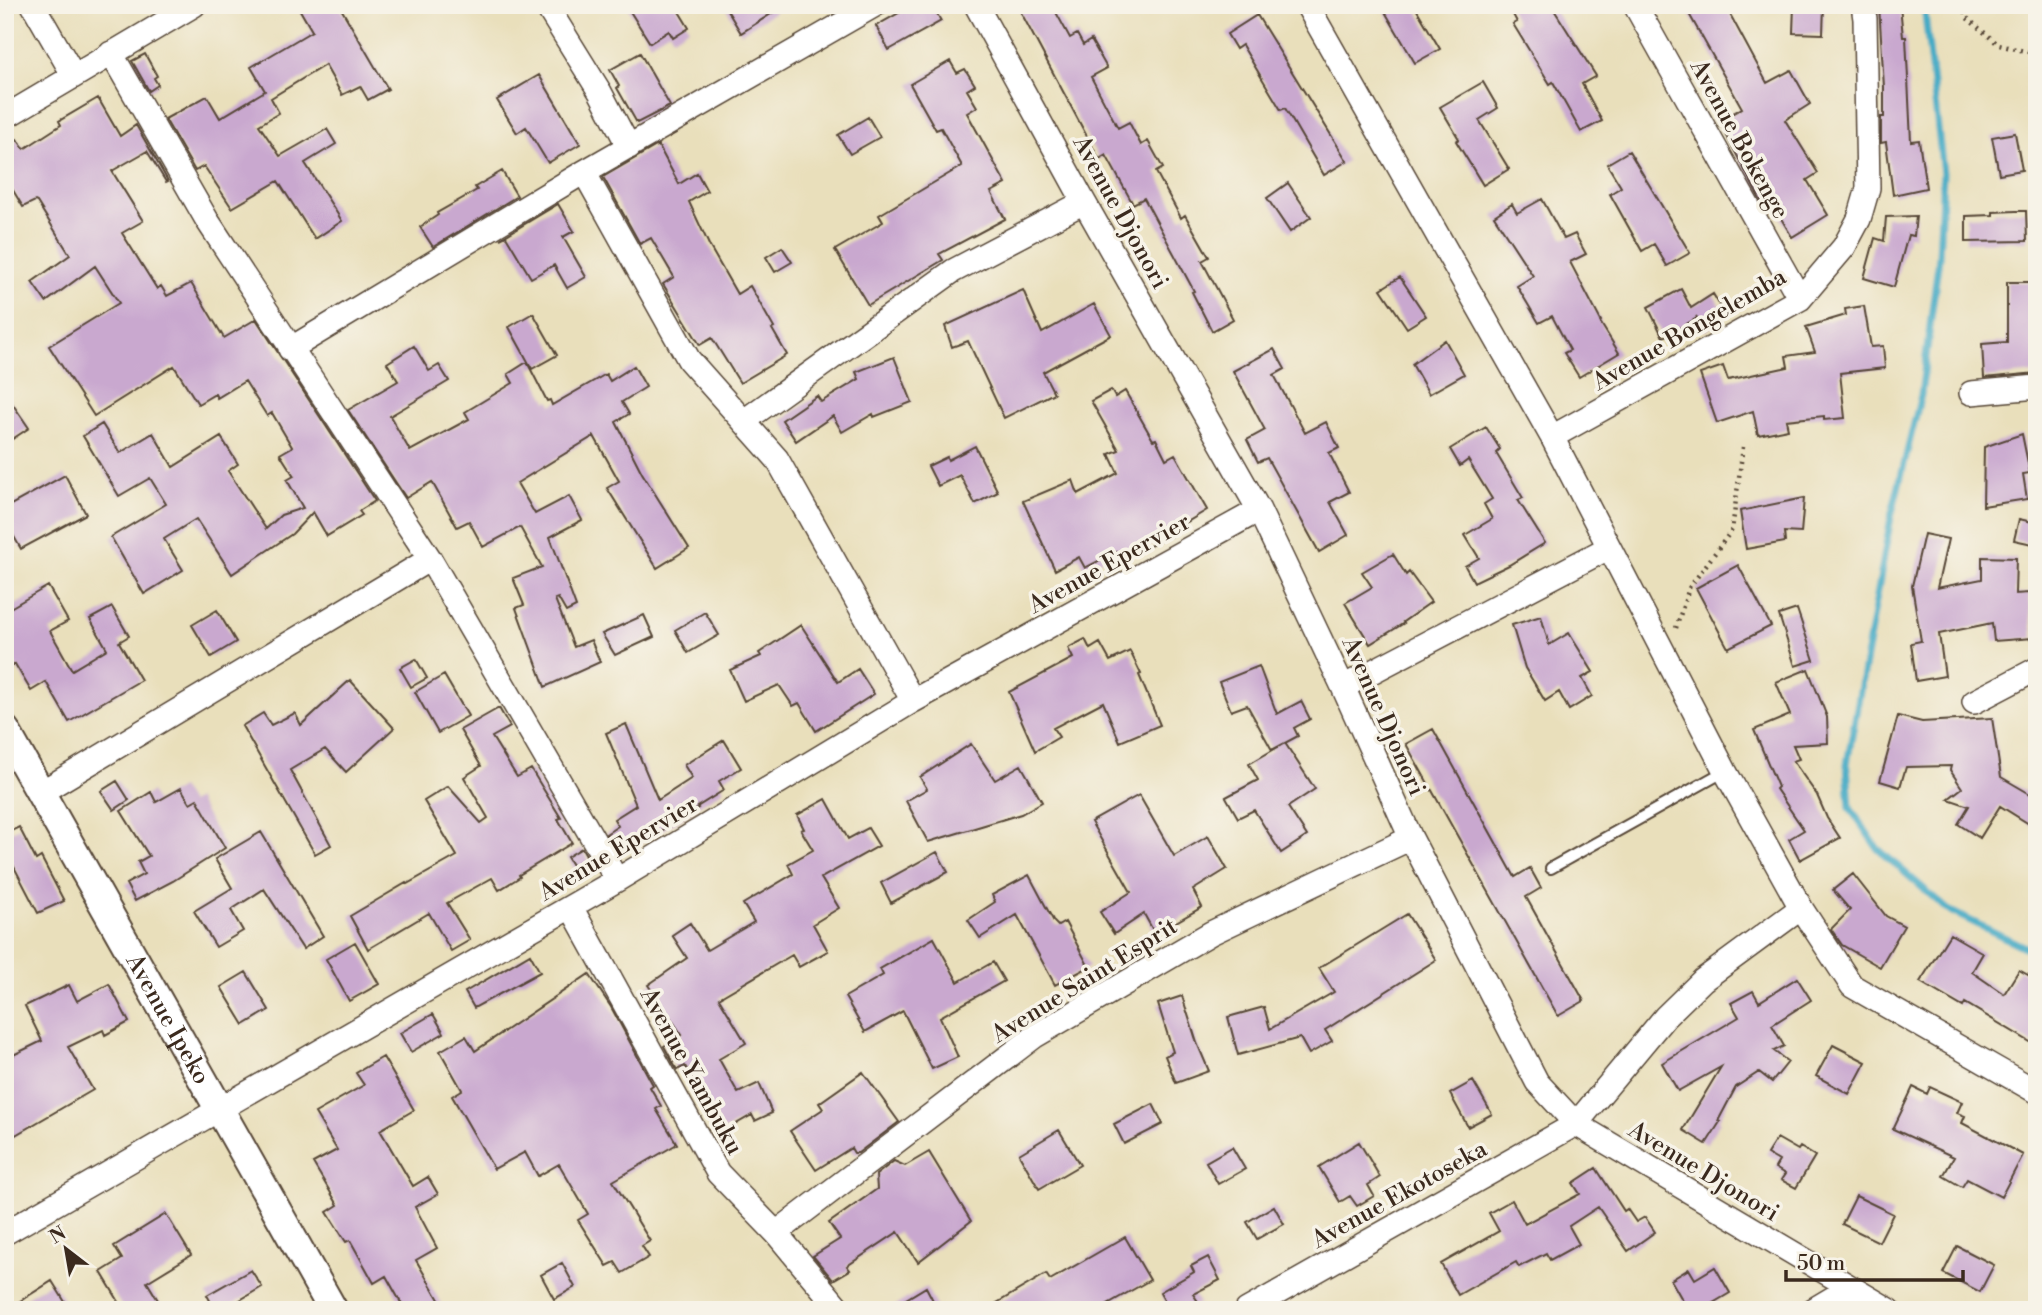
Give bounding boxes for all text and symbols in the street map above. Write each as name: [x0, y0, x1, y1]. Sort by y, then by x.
street label: Avenue Bokenge: [1683, 54, 1795, 224]
street label: Avenue Djonori: [1065, 130, 1175, 294]
street label: Avenue Bongelemba: [1586, 262, 1793, 398]
street label: Avenue Epervier: [1022, 507, 1196, 621]
street label: Avenue Djonori: [1334, 631, 1432, 801]
street label: Avenue Epervier: [533, 790, 704, 909]
street label: Avenue Saint Esprit: [985, 911, 1183, 1051]
street label: Avenue Ipeko: [118, 948, 216, 1090]
street label: Avenue Yambuku: [632, 982, 749, 1160]
street label: Avenue Djonori: [1622, 1115, 1784, 1229]
street label: Avenue Ekotoseka: [1306, 1134, 1493, 1256]
north arrow: [32, 1214, 102, 1284]
text: N: [45, 1221, 70, 1249]
scale bar: [1786, 1238, 1963, 1282]
text: 50 m: [1797, 1251, 1845, 1277]

